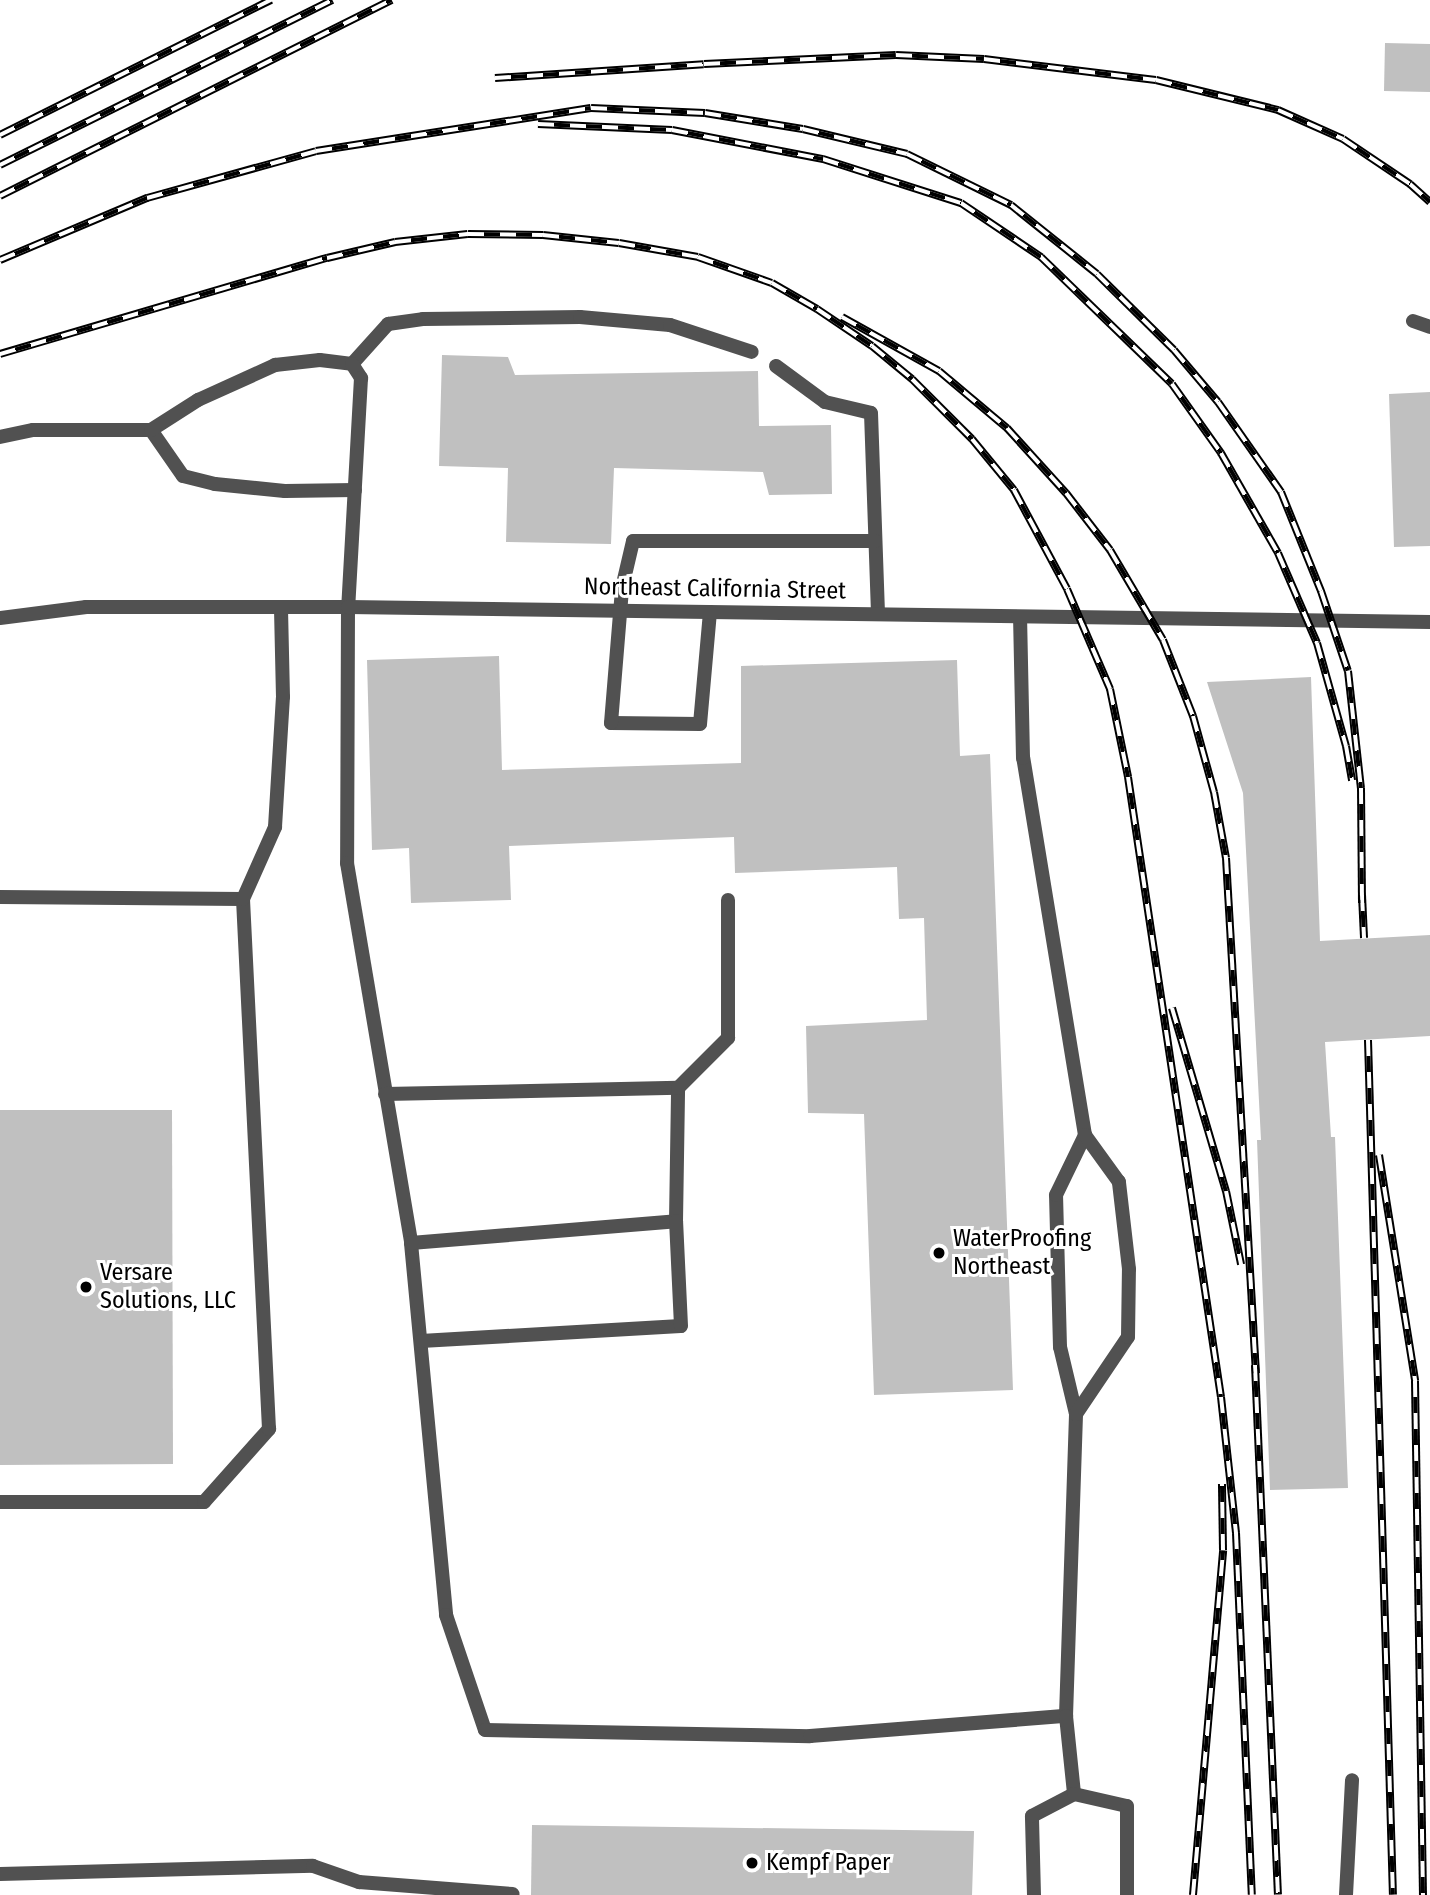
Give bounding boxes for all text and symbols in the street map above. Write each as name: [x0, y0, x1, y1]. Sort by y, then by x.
street label: Northeast California Street: [584, 572, 846, 606]
place label: WaterProofing Northeast: [953, 1225, 1091, 1281]
marker: WaterProofing Northeast: [931, 1245, 947, 1261]
place label: Versare Solutions, LLC: [100, 1259, 236, 1315]
marker: Versare Solutions, LLC: [78, 1279, 94, 1295]
place label: Kempf Paper: [766, 1849, 890, 1877]
marker: Kempf Paper: [744, 1855, 760, 1871]

